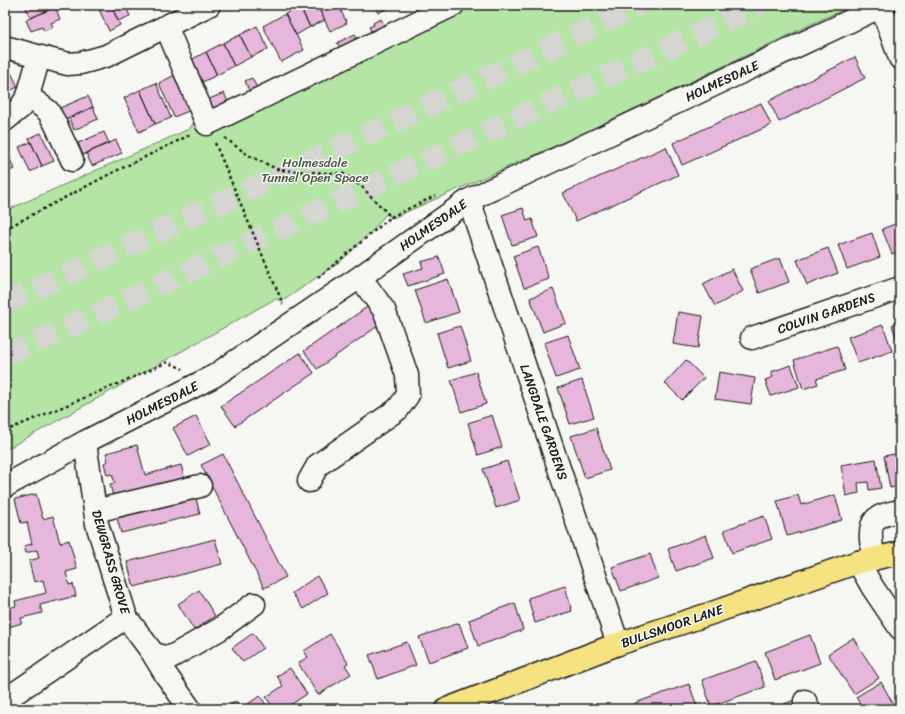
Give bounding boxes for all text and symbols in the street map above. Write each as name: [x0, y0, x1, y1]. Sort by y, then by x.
street label: HOLMESDALE: [681, 54, 763, 108]
park label: Holmesdale Tunnel Open Space: [261, 151, 369, 189]
street label: HOLMESDALE: [394, 192, 473, 257]
street label: COLVIN GARDENS: [774, 286, 878, 340]
street label: LANGDALE GARDENS: [513, 361, 575, 483]
street label: HOLMESDALE: [122, 374, 203, 431]
street label: DEWGRASS GROVE: [85, 507, 137, 618]
street label: BULLSMOOR LANE: [618, 597, 727, 654]

